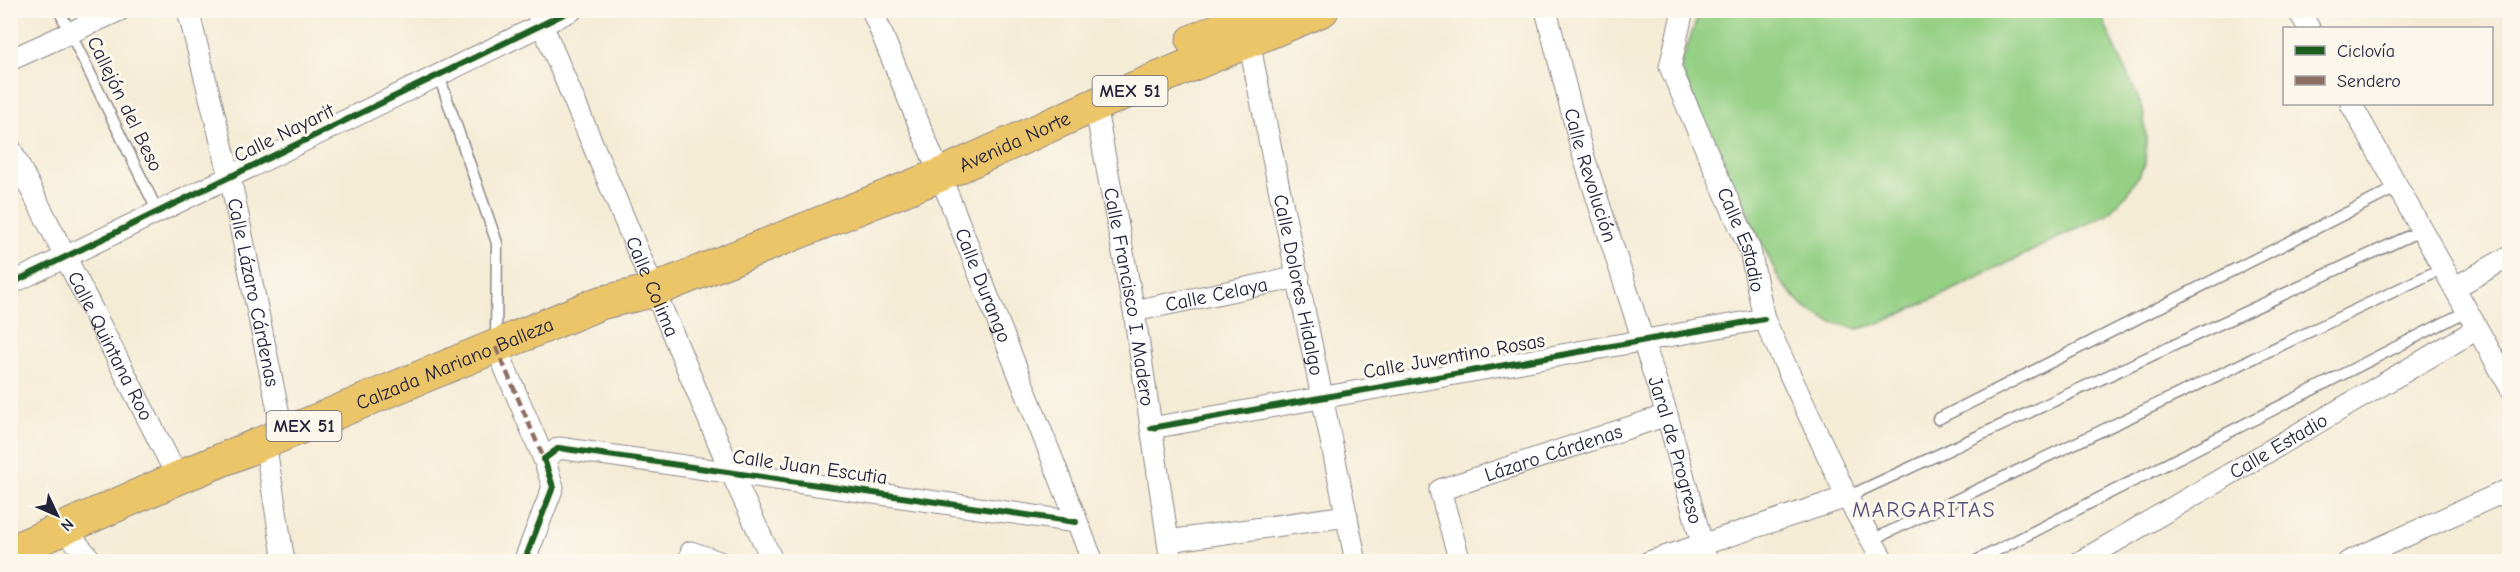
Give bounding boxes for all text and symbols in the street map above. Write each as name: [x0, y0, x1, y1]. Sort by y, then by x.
legend: [2283, 27, 2493, 105]
street label: Callejón del Beso: [82, 33, 168, 175]
text: Ciclovía: [2337, 41, 2395, 62]
text: Sendero: [2337, 71, 2401, 92]
road number: MEX 51: [1092, 76, 1168, 106]
street label: Calle Nayarit: [230, 98, 339, 167]
street label: Avenida Norte: [955, 106, 1074, 176]
street label: Calle Revolución: [1560, 106, 1622, 245]
street label: Calle Estadio: [1713, 184, 1770, 294]
street label: Calle Francisco I. Madero: [1099, 186, 1159, 408]
street label: Calle Dolores Hidalgo: [1269, 192, 1329, 378]
street label: Calle Lázaro Cárdenas: [223, 196, 284, 389]
street label: Calle Durango: [951, 225, 1017, 346]
street label: Calle Colima: [621, 233, 684, 340]
street label: Calle Quintana Roo: [63, 267, 158, 424]
street label: Calle Celaya: [1163, 272, 1270, 316]
street label: Calzada Mariano Balleza: [352, 312, 557, 414]
street label: Calle Juventino Rosas: [1361, 329, 1547, 383]
street label: Jaral de Progreso: [1644, 373, 1708, 526]
street label: Calle Estadio: [2225, 408, 2331, 483]
road number: MEX 51: [266, 411, 342, 441]
street label: Lázaro Cárdenas: [1481, 419, 1625, 486]
street label: Calle Juan Escutia: [731, 445, 889, 489]
north arrow: [27, 485, 87, 545]
district label: MARGARITAS: [1852, 497, 1996, 523]
text: N: [57, 515, 77, 535]

